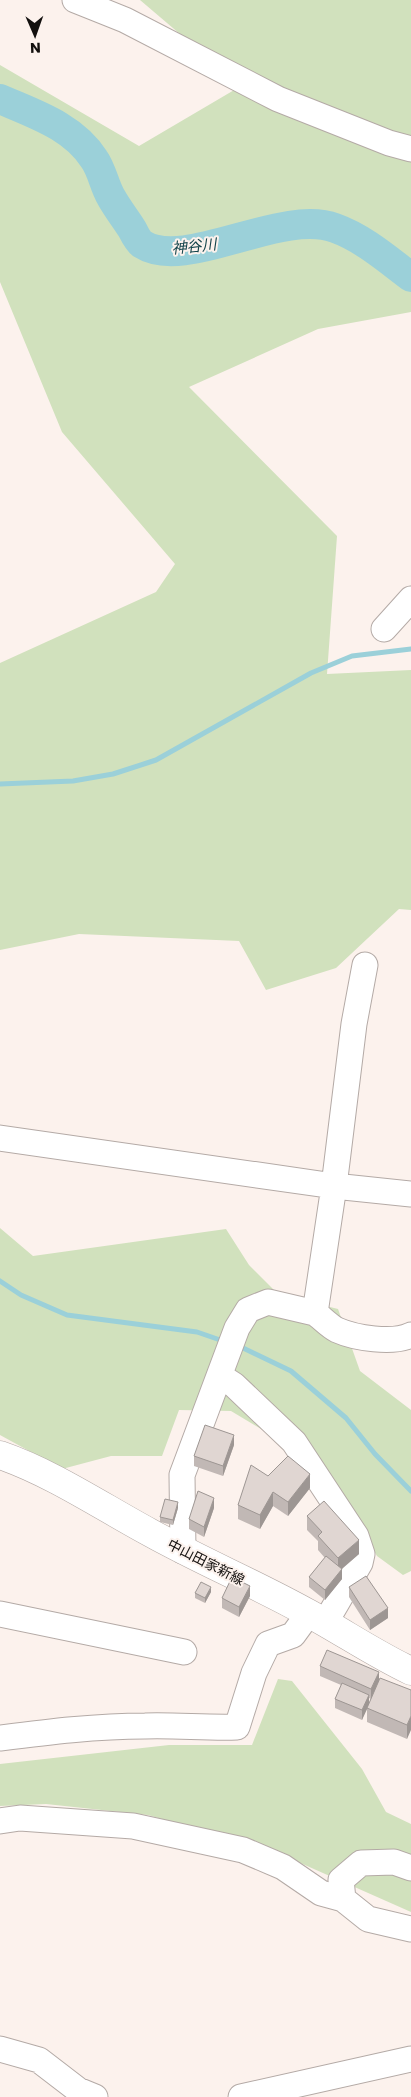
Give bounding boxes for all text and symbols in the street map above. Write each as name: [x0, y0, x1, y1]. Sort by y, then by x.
north arrow: [10, 10, 60, 60]
text: N: [30, 38, 41, 58]
water label: 神谷川: [171, 233, 219, 259]
street label: 中山田家新線: [164, 1534, 248, 1590]

